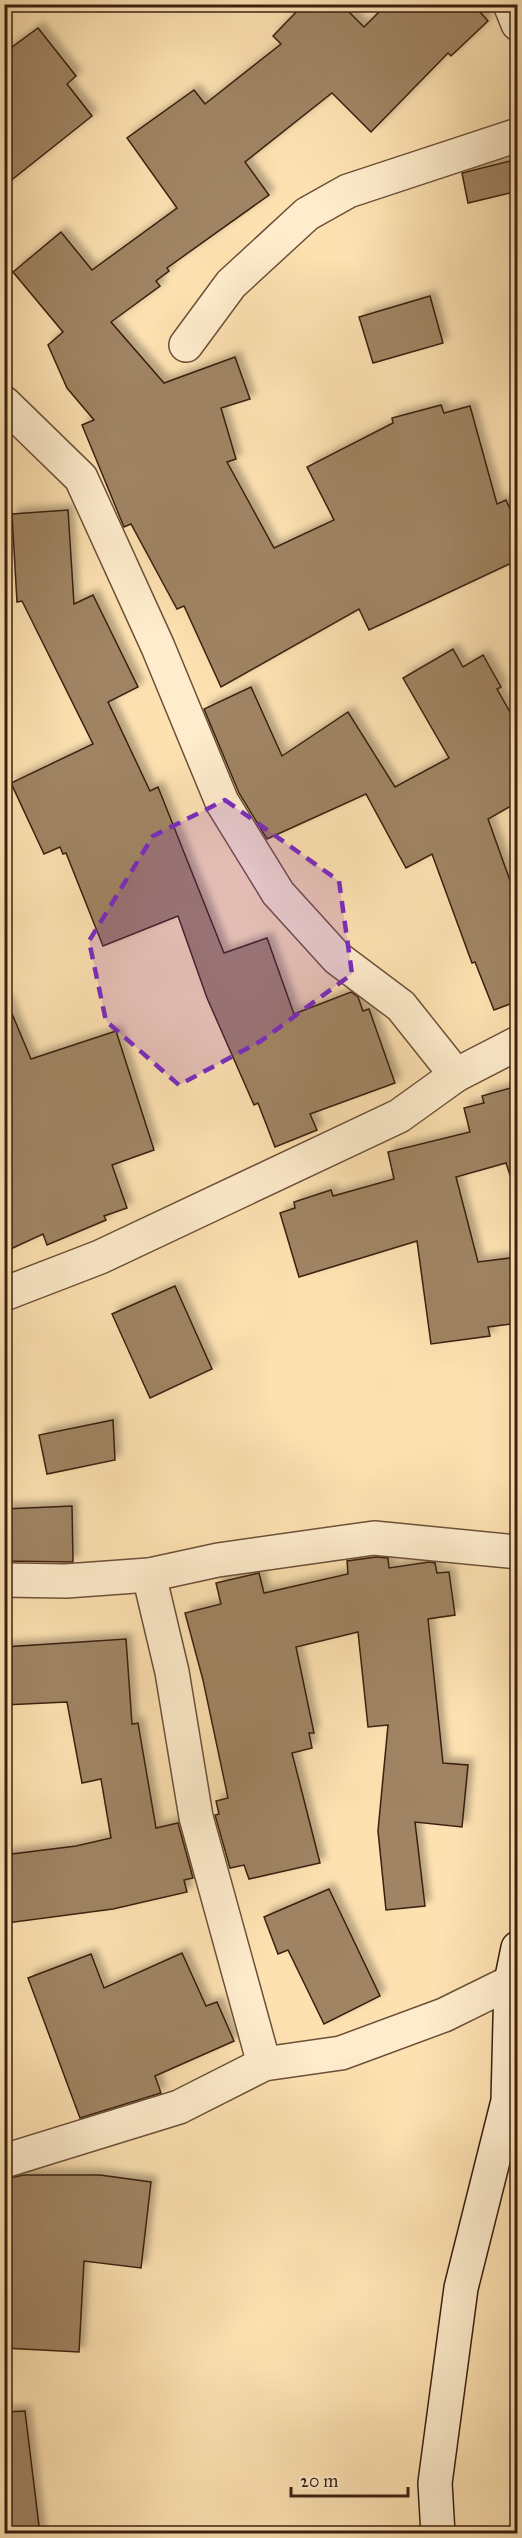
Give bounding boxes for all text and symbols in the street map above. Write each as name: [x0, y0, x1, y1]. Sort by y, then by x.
scale bar: [291, 2460, 408, 2498]
text: 20 m: [300, 2470, 338, 2492]

